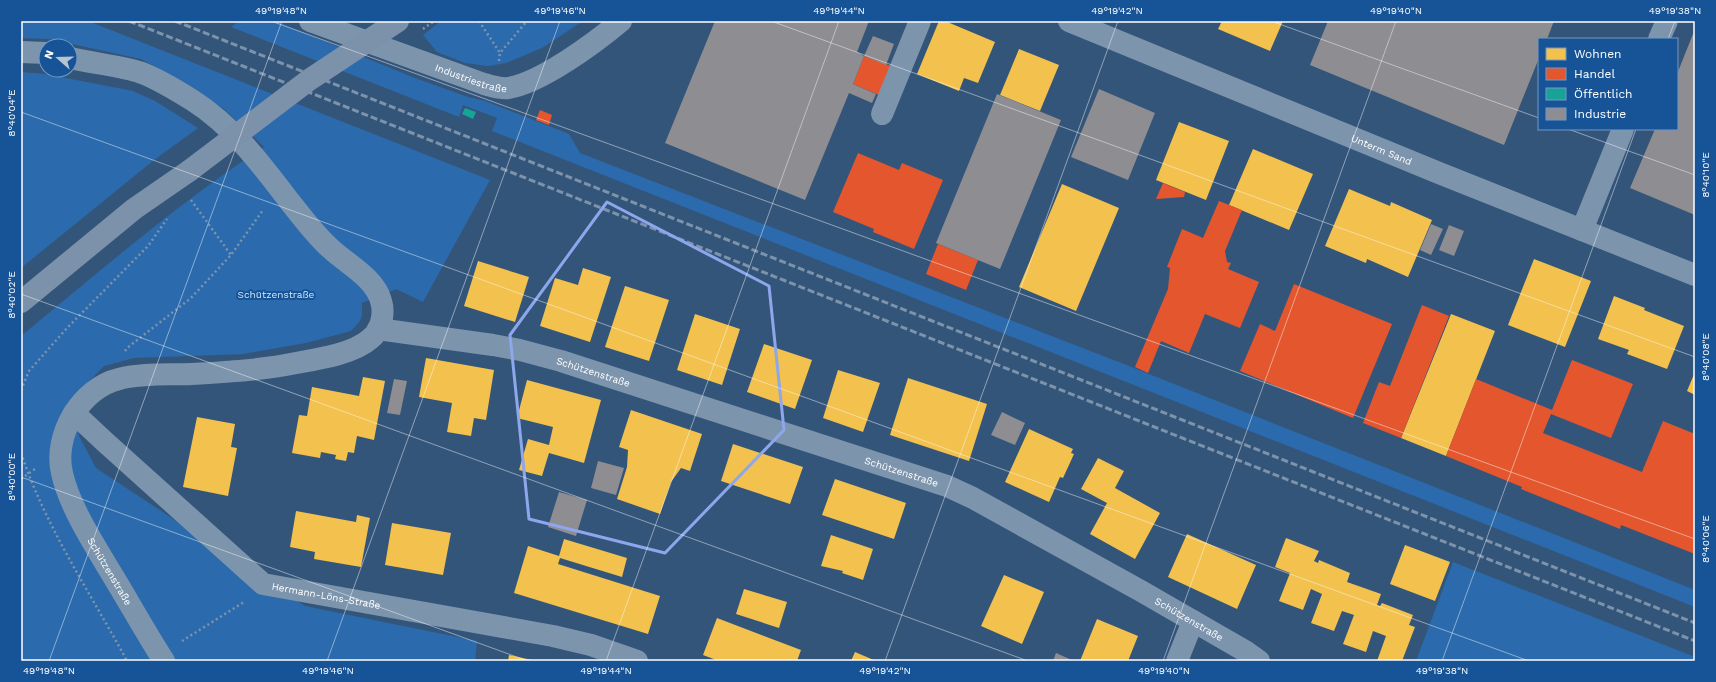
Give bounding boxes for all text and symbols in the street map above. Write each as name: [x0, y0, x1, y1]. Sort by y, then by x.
text: 49°19'48"N: [255, 5, 307, 16]
text: 49°19'46"N: [534, 5, 586, 16]
text: 49°19'44"N: [813, 5, 865, 16]
text: 49°19'42"N: [1091, 5, 1143, 16]
text: 49°19'40"N: [1370, 5, 1422, 16]
text: 49°19'38"N: [1649, 5, 1701, 16]
north arrow: [38, 38, 78, 78]
legend: [1538, 38, 1678, 130]
text: Wohnen: [1574, 47, 1622, 61]
text: N: [42, 49, 57, 61]
street label: Industriestraße: [434, 62, 507, 94]
text: Handel: [1574, 67, 1615, 81]
text: Öffentlich: [1574, 87, 1633, 101]
text: 8°40'04"E: [6, 89, 17, 137]
text: Industrie: [1574, 107, 1626, 121]
street label: Unterm Sand: [1349, 133, 1413, 167]
text: 8°40'10"E: [1700, 152, 1711, 198]
text: 8°40'02"E: [6, 271, 17, 319]
park label: Schützenstraße: [238, 289, 315, 300]
text: 8°40'08"E: [1700, 333, 1711, 381]
street label: Schützenstraße: [555, 355, 632, 389]
text: 8°40'00"E: [6, 453, 17, 501]
street label: Schützenstraße: [863, 455, 940, 489]
text: 8°40'06"E: [1700, 515, 1711, 563]
street label: Schützenstraße: [85, 536, 134, 607]
street label: Hermann-Löns-Straße: [271, 581, 381, 611]
street label: Schützenstraße: [1153, 595, 1225, 643]
text: 49°19'48"N: [23, 665, 75, 676]
text: 49°19'46"N: [302, 665, 354, 676]
text: 49°19'44"N: [580, 665, 632, 676]
text: 49°19'42"N: [859, 665, 911, 676]
text: 49°19'40"N: [1138, 665, 1190, 676]
text: 49°19'38"N: [1416, 665, 1468, 676]

